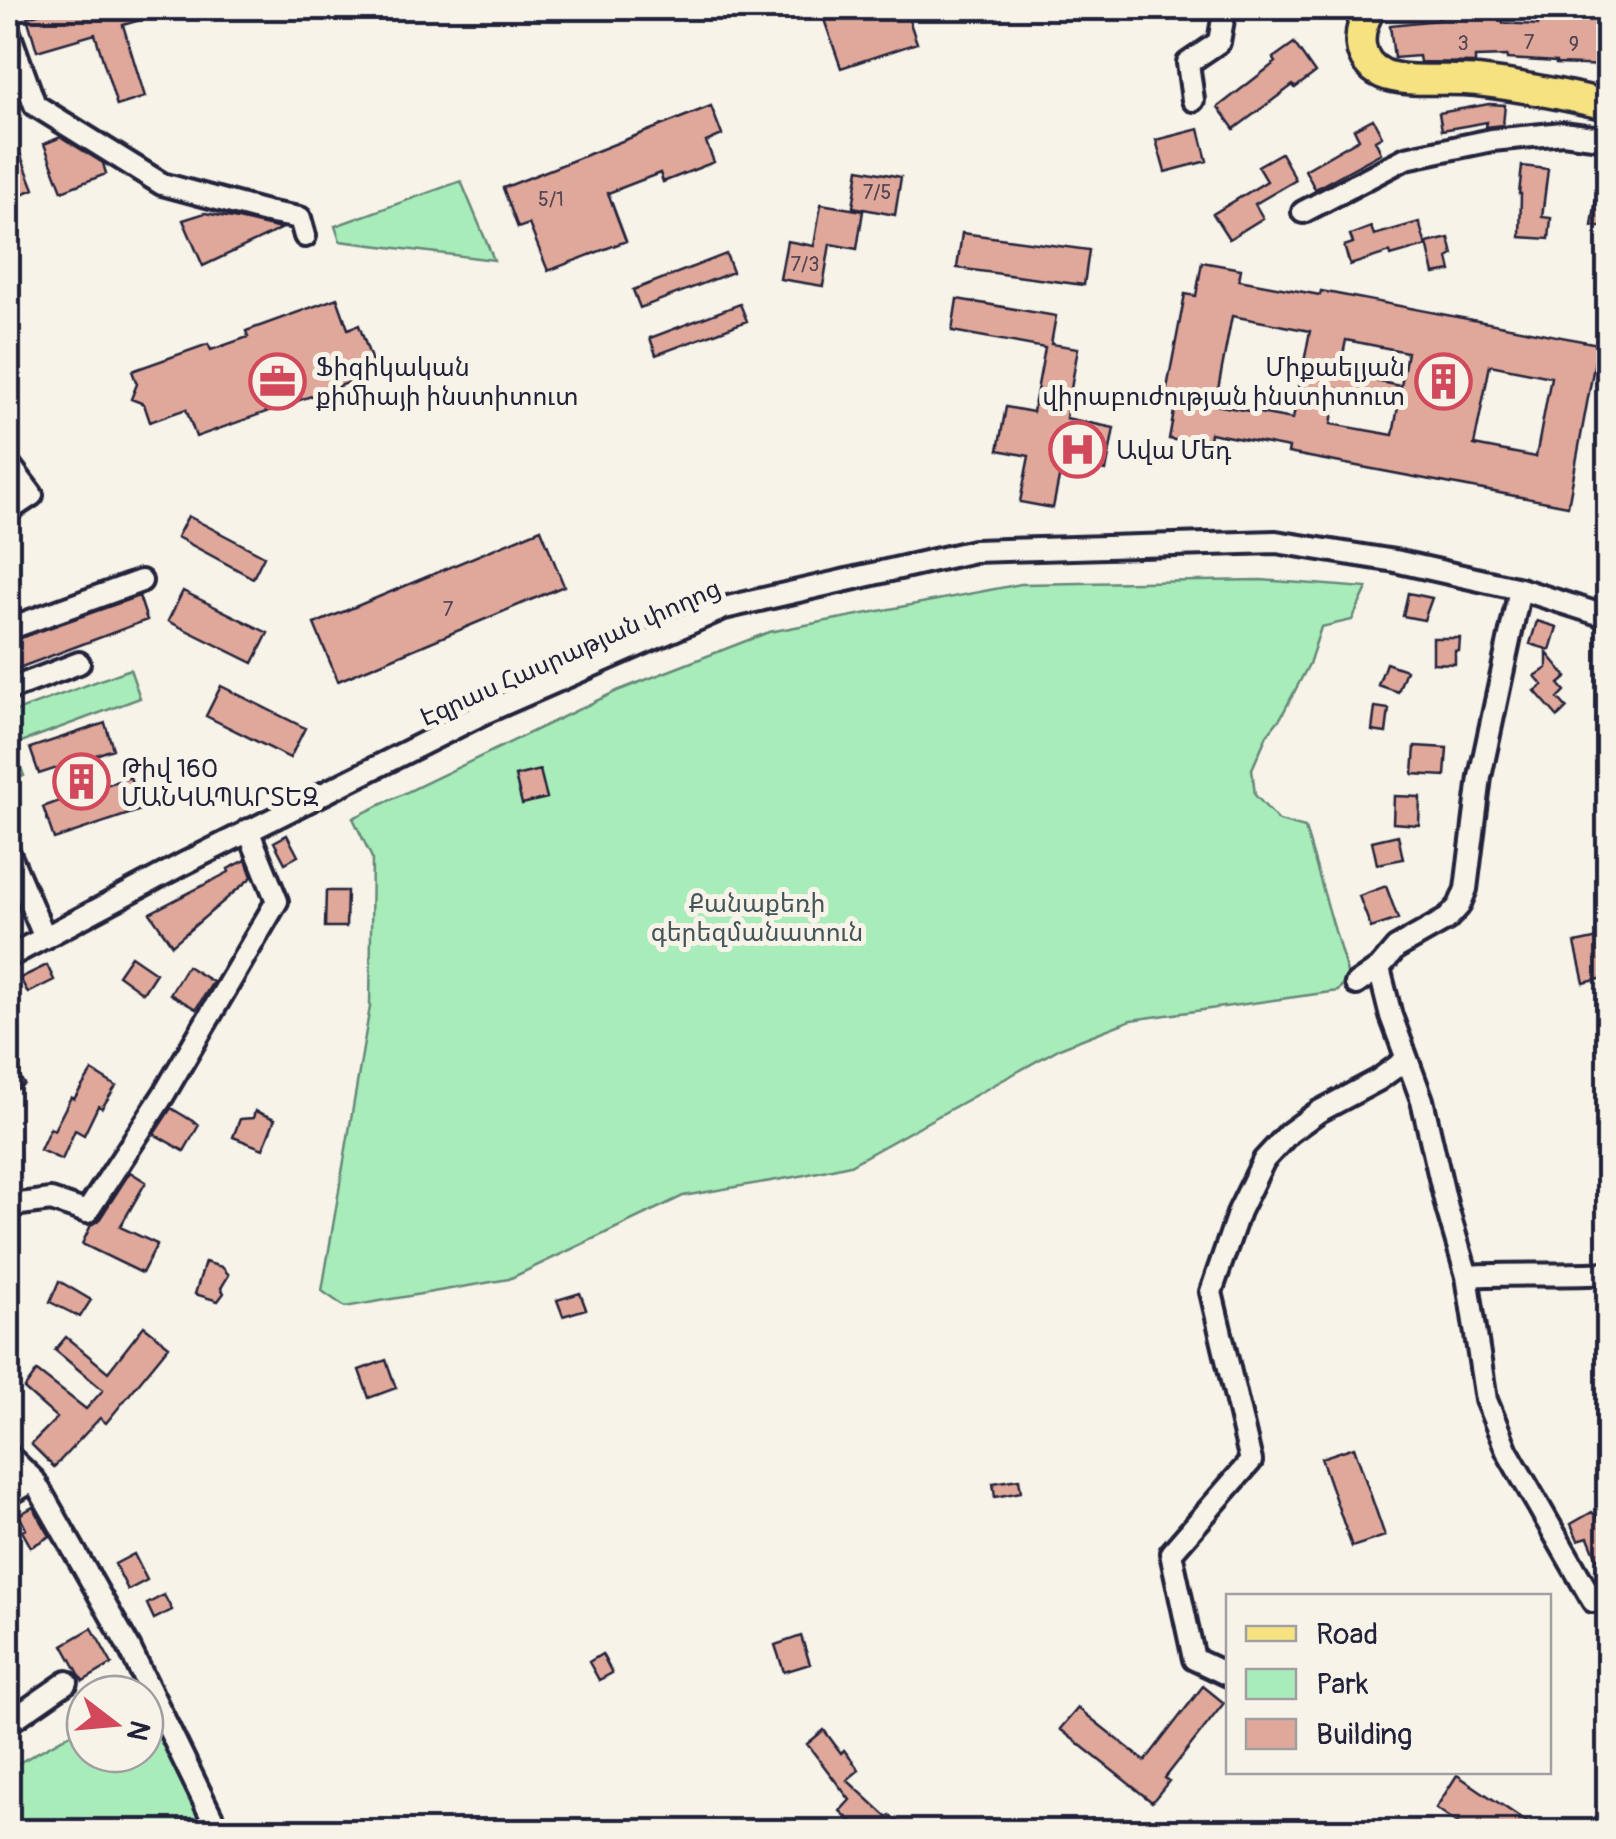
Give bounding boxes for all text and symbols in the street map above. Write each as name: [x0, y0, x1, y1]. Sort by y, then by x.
house number: 7: [1524, 30, 1535, 55]
house number: 3: [1457, 31, 1469, 56]
house number: 9: [1569, 32, 1579, 57]
house number: 7/5: [863, 180, 891, 205]
house number: 5/1: [538, 187, 564, 212]
house number: 7/3: [791, 252, 819, 277]
office icon: Ֆիզիկական քիմիայի ինստիտուտ: [247, 351, 307, 411]
building icon: Միքաելյան վիրաբուժության ինստիտուտ: [1414, 351, 1474, 411]
place label: Ֆիզիկական քիմիայի ինստիտուտ: [316, 353, 578, 413]
place label: Միքաելյան վիրաբուժության ինստիտուտ: [1042, 353, 1405, 413]
hospital icon: Ավա Մեդ: [1047, 420, 1107, 480]
place label: Ավա Մեդ: [1116, 436, 1231, 467]
street label: Էզրաս Հասրաթյան փողոց: [416, 573, 726, 734]
house number: 7: [443, 597, 454, 622]
building icon: Թիվ 160 ՄԱՆԿԱՊԱՐՏԵԶ: [52, 752, 112, 812]
place label: Թիվ 160 ՄԱՆԿԱՊԱՐՏԵԶ: [121, 754, 319, 814]
park label: Քանաքեռի գերեզմանատուն: [651, 889, 863, 949]
legend: [1226, 1594, 1551, 1774]
text: Road: [1316, 1616, 1378, 1653]
text: Park: [1316, 1666, 1369, 1703]
north arrow: [65, 1674, 165, 1774]
text: Building: [1316, 1716, 1412, 1753]
text: N: [118, 1717, 157, 1744]

